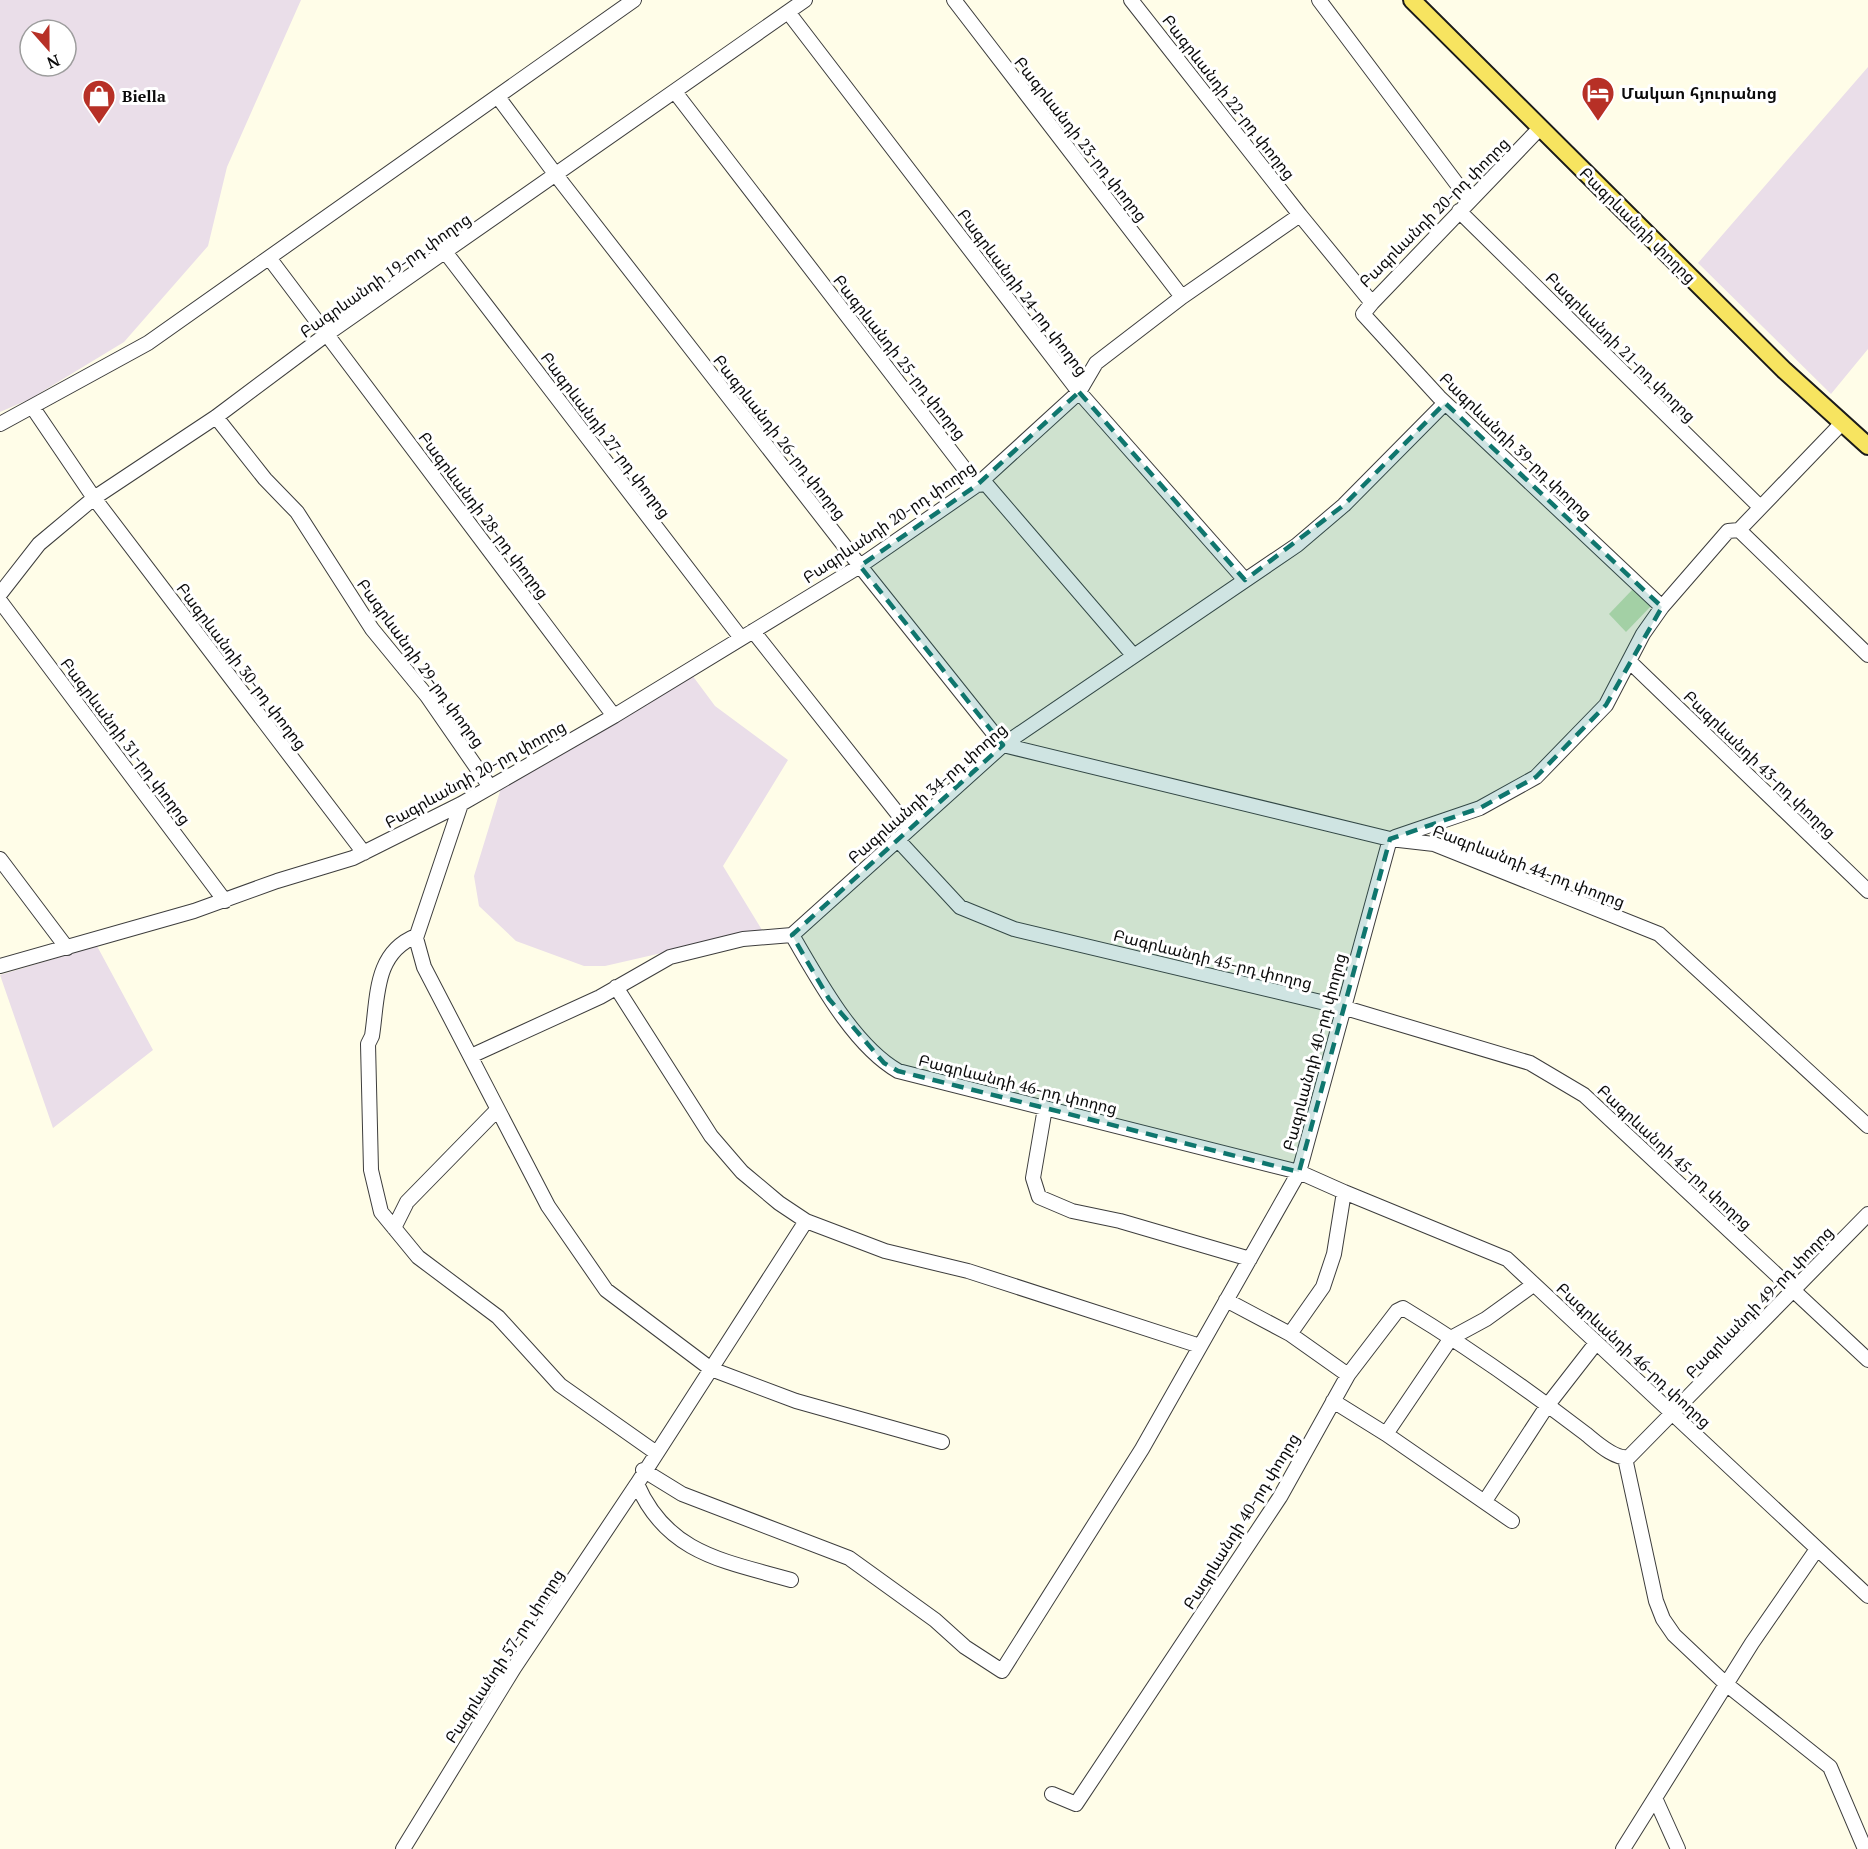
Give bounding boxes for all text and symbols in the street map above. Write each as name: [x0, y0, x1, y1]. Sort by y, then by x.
street label: Բագրևանդի 22-րդ փողոց: [1158, 10, 1300, 184]
north arrow: [18, 18, 78, 78]
text: N: [44, 50, 63, 74]
street label: Բագրևանդի 23-րդ փողոց: [1010, 52, 1152, 226]
hotel icon: Մակաո հյուրանոց: [1580, 75, 1616, 122]
shop icon: Biella: [81, 78, 117, 125]
place label: Մակաո հյուրանոց: [1621, 82, 1777, 104]
place label: Biella: [122, 85, 166, 107]
street label: Բագրևանդի 20-րդ փողոց: [1354, 132, 1514, 292]
street label: Բագրևանդի փողոց: [1575, 162, 1701, 288]
street label: Բագրևանդի 24-րդ փողոց: [953, 204, 1093, 380]
street label: Բագրևանդի 19-րդ փողոց: [295, 207, 475, 343]
street label: Բագրևանդի 21-րդ փողոց: [1541, 267, 1701, 427]
street label: Բագրևանդի 25-րդ փողոց: [829, 270, 971, 444]
street label: Բագրևանդի 27-րդ փողոց: [536, 347, 676, 523]
street label: Բագրևանդի 26-րդ փողոց: [709, 350, 851, 524]
street label: Բագրևանդի 39-րդ փողոց: [1435, 367, 1597, 525]
street label: Բագրևանդի 28-րդ փողոց: [414, 427, 554, 603]
street label: Բագրևանդի 20-րդ փողոց: [798, 456, 980, 588]
street label: Բագրևանդի 29-րդ փողոց: [352, 574, 490, 752]
street label: Բագրևանդի 30-րդ փողոց: [172, 578, 312, 754]
street label: Բագրևանդի 31-րդ փողոց: [56, 653, 196, 829]
street label: Բագրևանդի 43-րդ փողոց: [1679, 685, 1841, 843]
street label: Բագրևանդի 20-րդ փողոց: [380, 715, 570, 833]
street label: Բագրևանդի 34-րդ փողոց: [843, 718, 1011, 868]
street label: Բագրևանդի 44-րդ փողոց: [1430, 819, 1628, 913]
street label: Բագրևանդի 45-րդ փողոց: [1111, 924, 1315, 994]
street label: Բագրևանդի 40-րդ փողոց: [1277, 951, 1351, 1153]
street label: Բագրևանդի 46-րդ փողոց: [916, 1049, 1120, 1119]
street label: Բագրևանդի 45-րդ փողոց: [1593, 1079, 1757, 1235]
street label: Բագրևանդի 49-րդ փողոց: [1680, 1221, 1838, 1383]
street label: Բագրևանդի 46-րդ փողոց: [1552, 1277, 1716, 1433]
street label: Բագրևանդի 40-րդ փողոց: [1178, 1429, 1304, 1613]
street label: Բագրևանդի 57-րդ փողոց: [439, 1565, 569, 1747]

